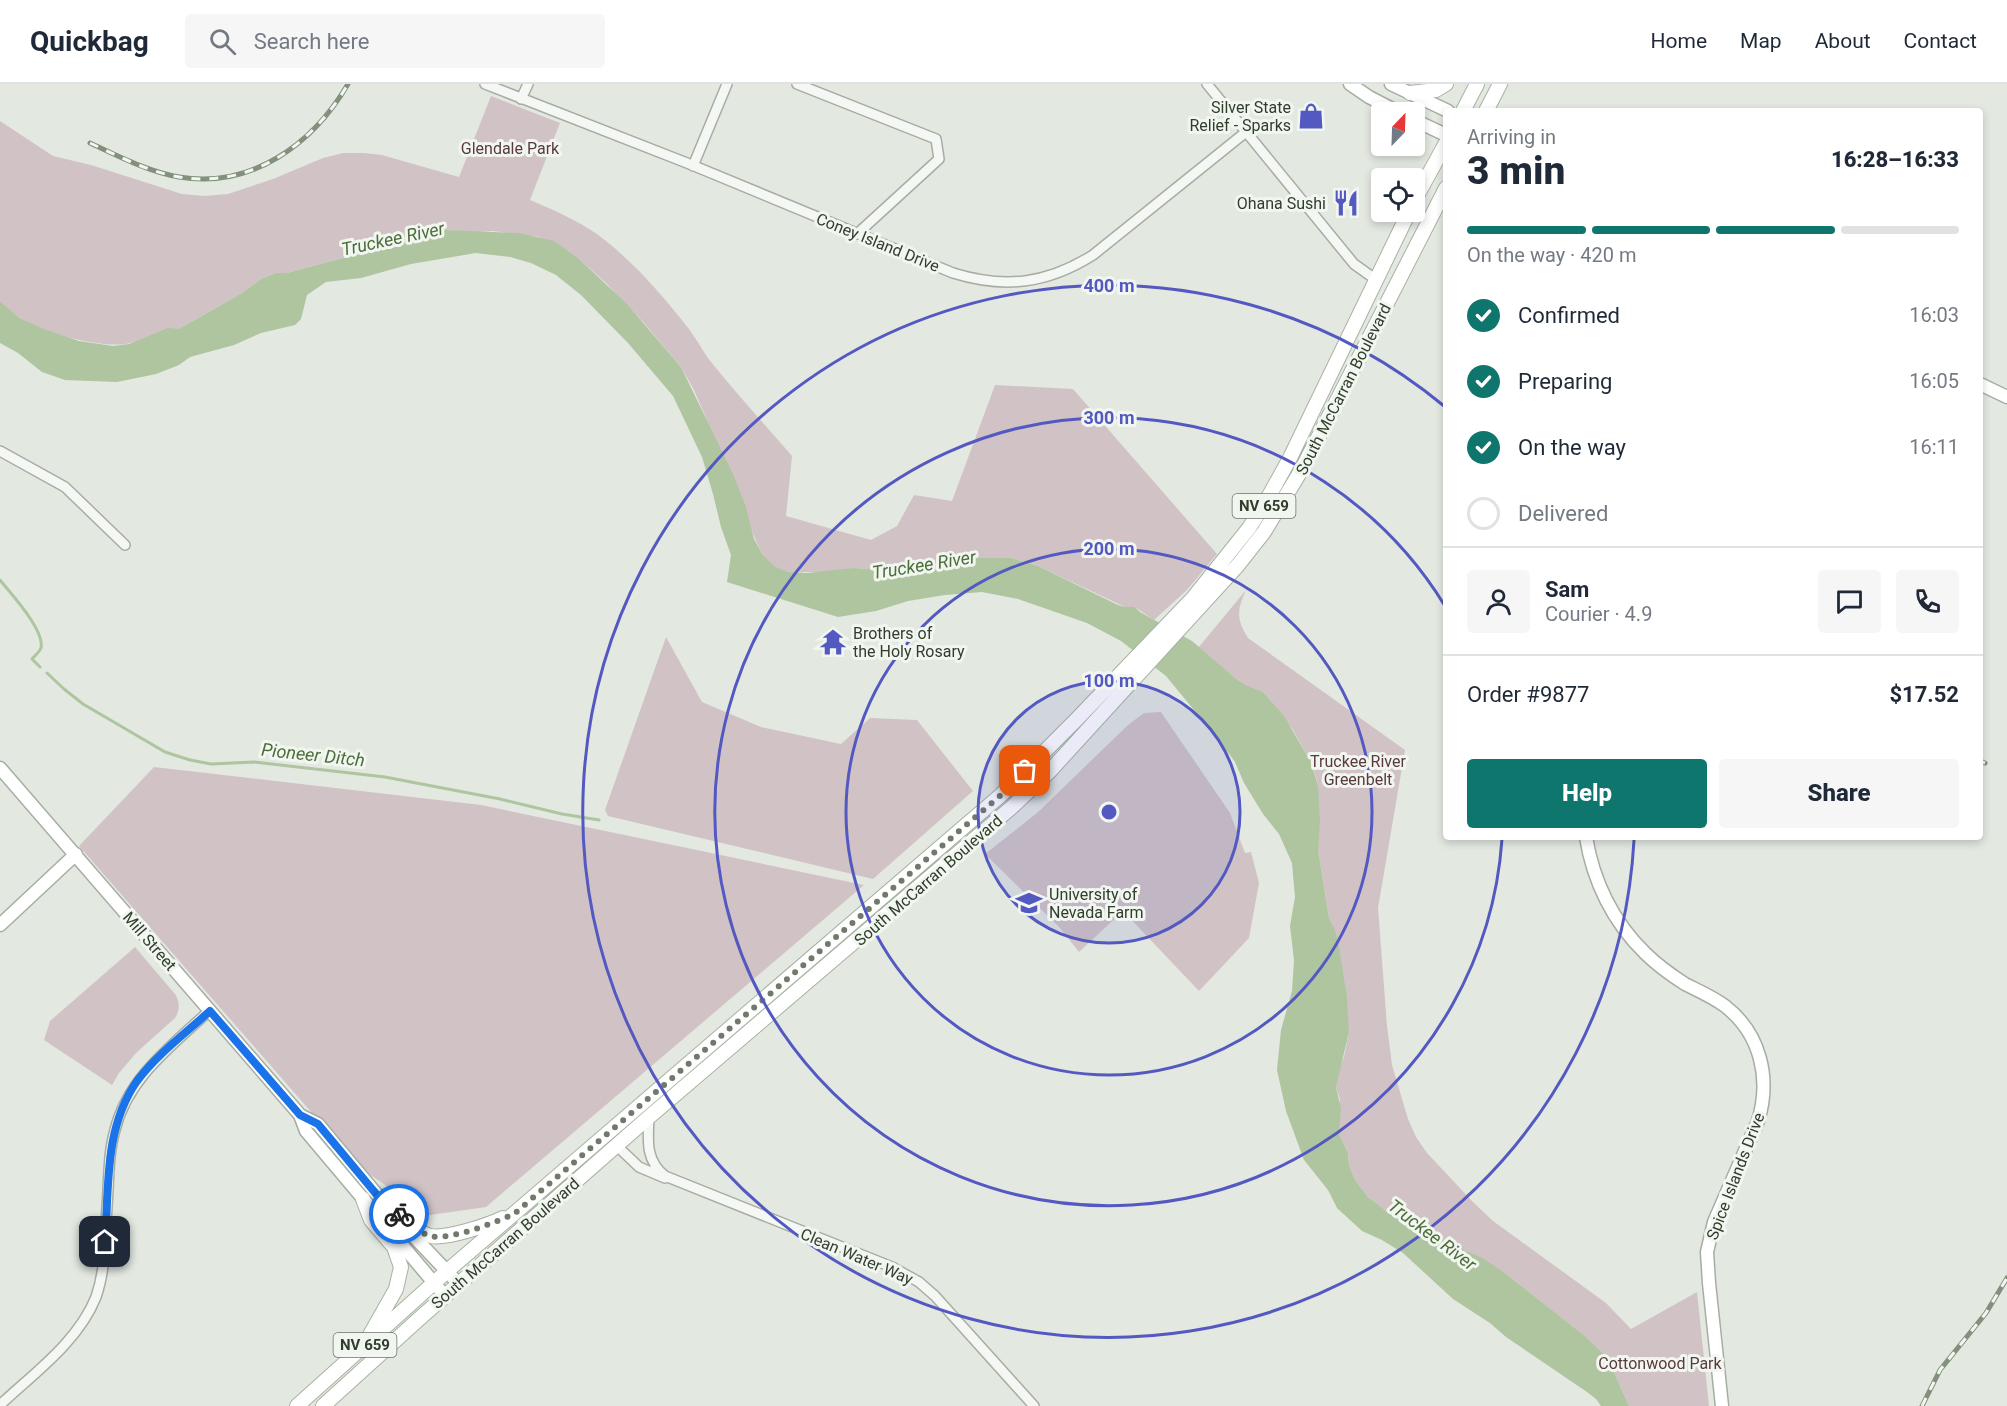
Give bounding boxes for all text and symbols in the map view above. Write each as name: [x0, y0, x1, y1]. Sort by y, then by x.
search box: [185, 14, 605, 68]
text: Quickbag: [30, 25, 149, 58]
icon: search: [206, 25, 239, 58]
text: Search here: [254, 29, 369, 54]
text: Home: [1651, 29, 1707, 53]
text: Map: [1740, 29, 1782, 53]
text: About: [1815, 29, 1871, 53]
text: Contact: [1904, 29, 1977, 53]
place label: Silver State Relief - Sparks: [1189, 98, 1291, 135]
shop icon: Silver State Relief - Sparks: [1296, 101, 1326, 131]
north arrow: [1371, 102, 1425, 156]
map controls: [1371, 102, 1425, 222]
text: Arriving in: [1467, 125, 1556, 149]
park label: Glendale Park: [461, 139, 560, 158]
text: 16:28–16:33: [1831, 147, 1959, 172]
text: 3 min: [1467, 148, 1565, 194]
button: locate: [1371, 168, 1425, 222]
restaurant icon: Ohana Sushi: [1331, 188, 1361, 218]
place label: Ohana Sushi: [1237, 194, 1326, 213]
street label: Coney Island Drive: [813, 209, 942, 276]
water label: Truckee River: [340, 217, 447, 260]
text: On the way · 420 m: [1467, 243, 1636, 267]
text: 400 m: [1083, 275, 1135, 296]
icon: check: [1467, 299, 1500, 332]
street label: South McCarran Boulevard: [1292, 300, 1395, 478]
text: Confirmed: [1518, 303, 1620, 328]
text: 16:03: [1909, 303, 1959, 327]
icon: check: [1467, 365, 1500, 398]
text: Preparing: [1518, 369, 1612, 394]
text: 16:05: [1909, 369, 1959, 393]
text: 300 m: [1083, 407, 1135, 428]
icon: check: [1467, 431, 1500, 464]
text: On the way: [1518, 435, 1626, 460]
text: 16:11: [1909, 435, 1959, 459]
road number: NV 659: [1232, 494, 1296, 518]
text: Delivered: [1518, 501, 1608, 526]
text: 200 m: [1083, 538, 1135, 559]
water label: Truckee River: [871, 546, 978, 583]
button: person: [1467, 570, 1530, 633]
button: chat: [1818, 570, 1881, 633]
button: phone: [1896, 570, 1959, 633]
text: Sam: [1545, 577, 1589, 602]
text: Courier · 4.9: [1545, 602, 1652, 626]
place label: Brothers of the Holy Rosary: [853, 624, 965, 661]
temple icon: Brothers of the Holy Rosary: [818, 627, 848, 657]
text: 100 m: [1083, 670, 1135, 691]
text: Order #9877: [1467, 682, 1589, 707]
text: $17.52: [1890, 682, 1959, 707]
water label: Pioneer Ditch: [260, 739, 366, 770]
pin: [999, 745, 1050, 796]
park label: Truckee River Greenbelt: [1310, 752, 1406, 789]
icon: bag: [1008, 754, 1041, 787]
button: Help: [1467, 759, 1707, 828]
button: Share: [1719, 759, 1959, 828]
centre of rings: [1099, 802, 1119, 822]
street label: South McCarran Boulevard: [850, 811, 1006, 950]
place label: University of Nevada Farm: [1049, 885, 1144, 922]
school or university icon: University of Nevada Farm: [1014, 888, 1044, 918]
street label: Mill Street: [119, 908, 180, 975]
street label: Spice Islands Drive: [1703, 1110, 1768, 1242]
street label: South McCarran Boulevard: [427, 1174, 583, 1313]
courier: [369, 1184, 429, 1244]
water label: Truckee River: [1384, 1195, 1481, 1275]
icon: bike: [383, 1198, 416, 1231]
pin: [79, 1216, 130, 1267]
street label: Clean Water Way: [798, 1224, 916, 1289]
icon: home: [88, 1225, 121, 1258]
road number: NV 659: [334, 1333, 397, 1357]
park label: Cottonwood Park: [1598, 1354, 1723, 1373]

